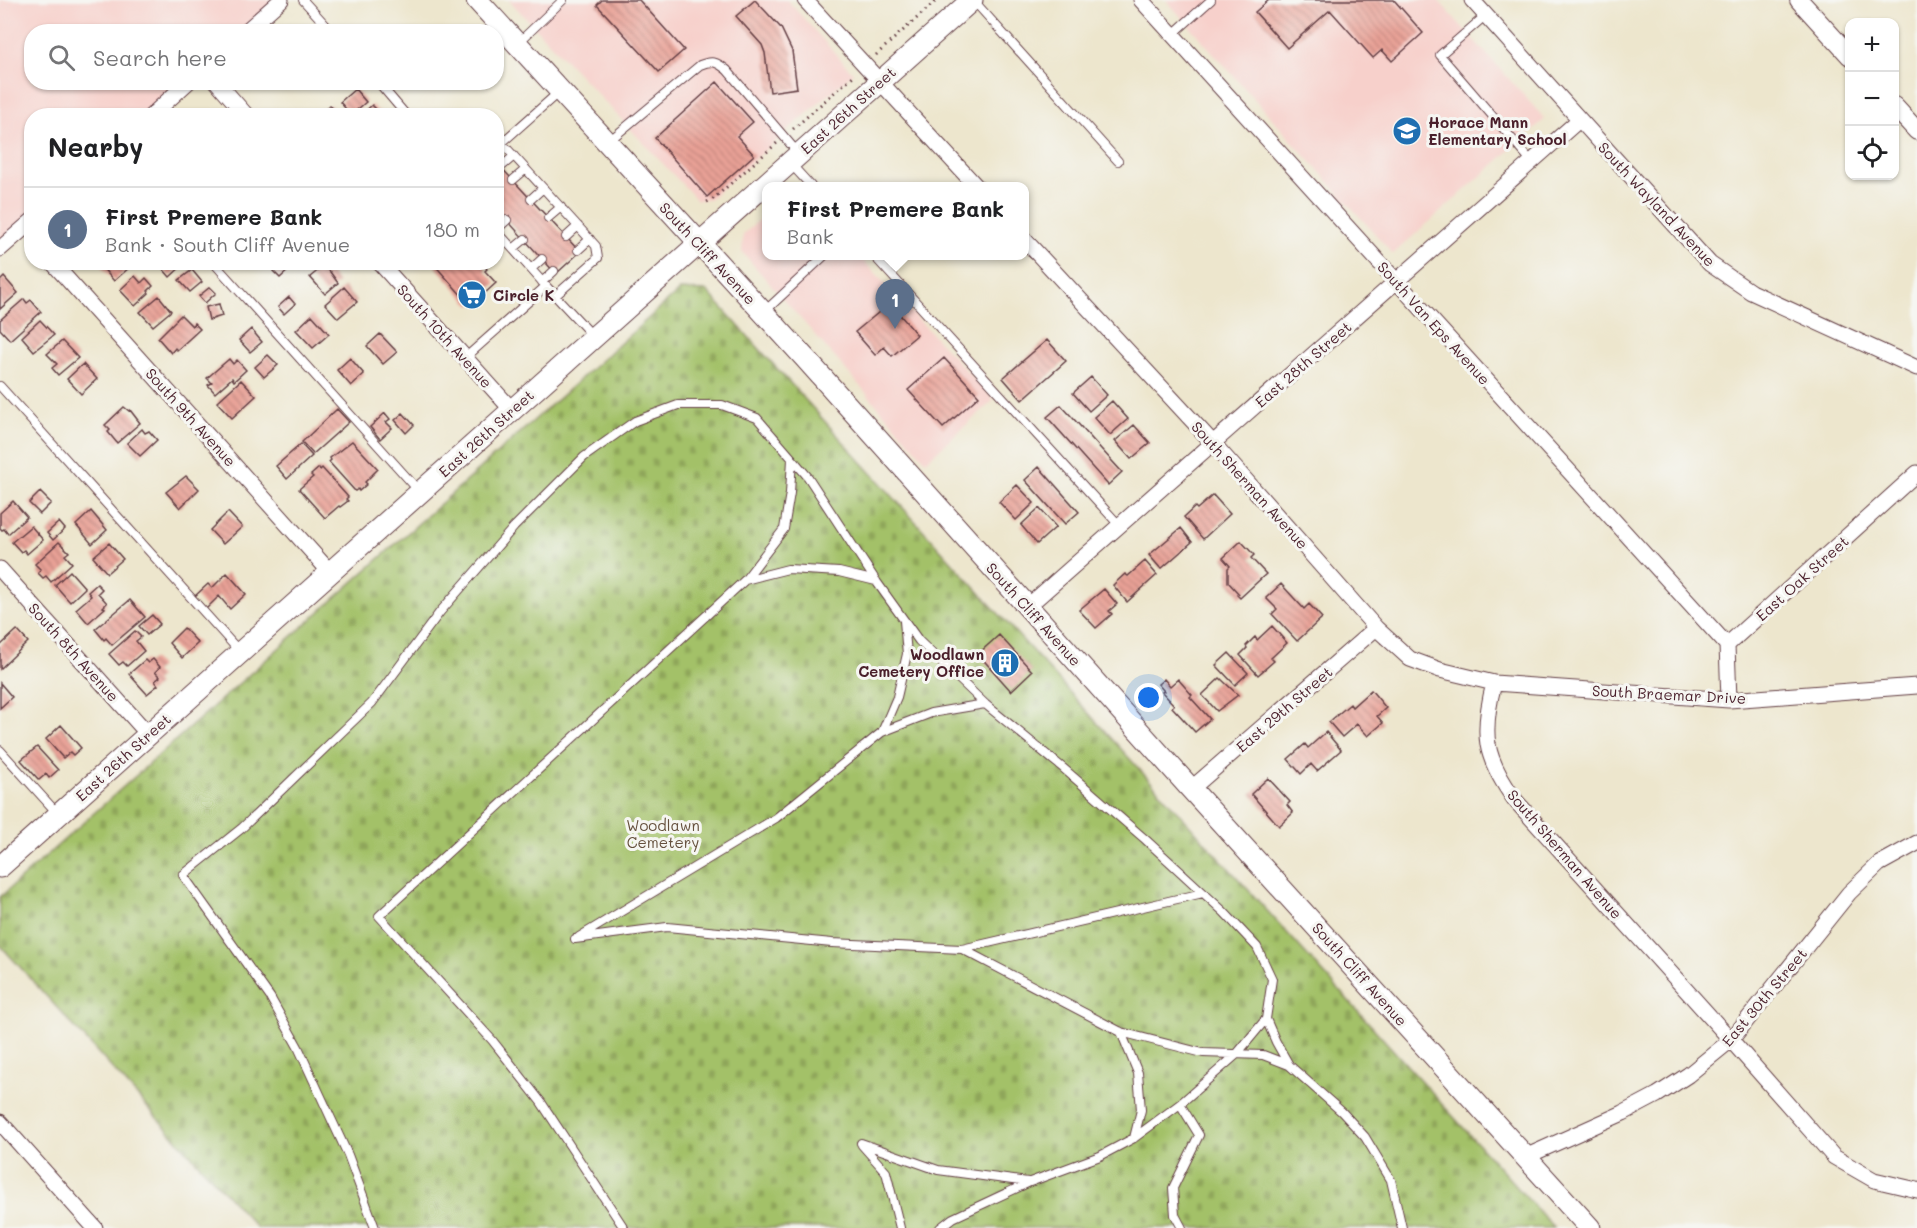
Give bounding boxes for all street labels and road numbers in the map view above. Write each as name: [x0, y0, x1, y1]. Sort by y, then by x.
street label: East 26th Street: [796, 62, 900, 158]
street label: South Wayland Avenue: [1594, 137, 1720, 271]
street label: South Cliff Avenue: [655, 198, 761, 308]
street label: South Van Eps Avenue: [1373, 257, 1495, 389]
street label: South 10th Avenue: [393, 280, 497, 392]
street label: East 28th Street: [1251, 317, 1355, 411]
street label: South 9th Avenue: [141, 363, 241, 471]
street label: East 26th Street: [434, 385, 538, 481]
street label: South Sherman Avenue: [1187, 417, 1313, 553]
street label: East Oak Street: [1751, 531, 1853, 625]
street label: South Cliff Avenue: [982, 558, 1086, 670]
street label: South 8th Avenue: [24, 598, 124, 706]
street label: East 29th Street: [1232, 662, 1336, 756]
street label: South Braemar Drive: [1592, 680, 1746, 708]
street label: East 26th Street: [71, 709, 175, 805]
street label: South Sherman Avenue: [1503, 785, 1627, 923]
street label: South Cliff Avenue: [1308, 918, 1412, 1030]
street label: East 30th Street: [1717, 944, 1811, 1050]

